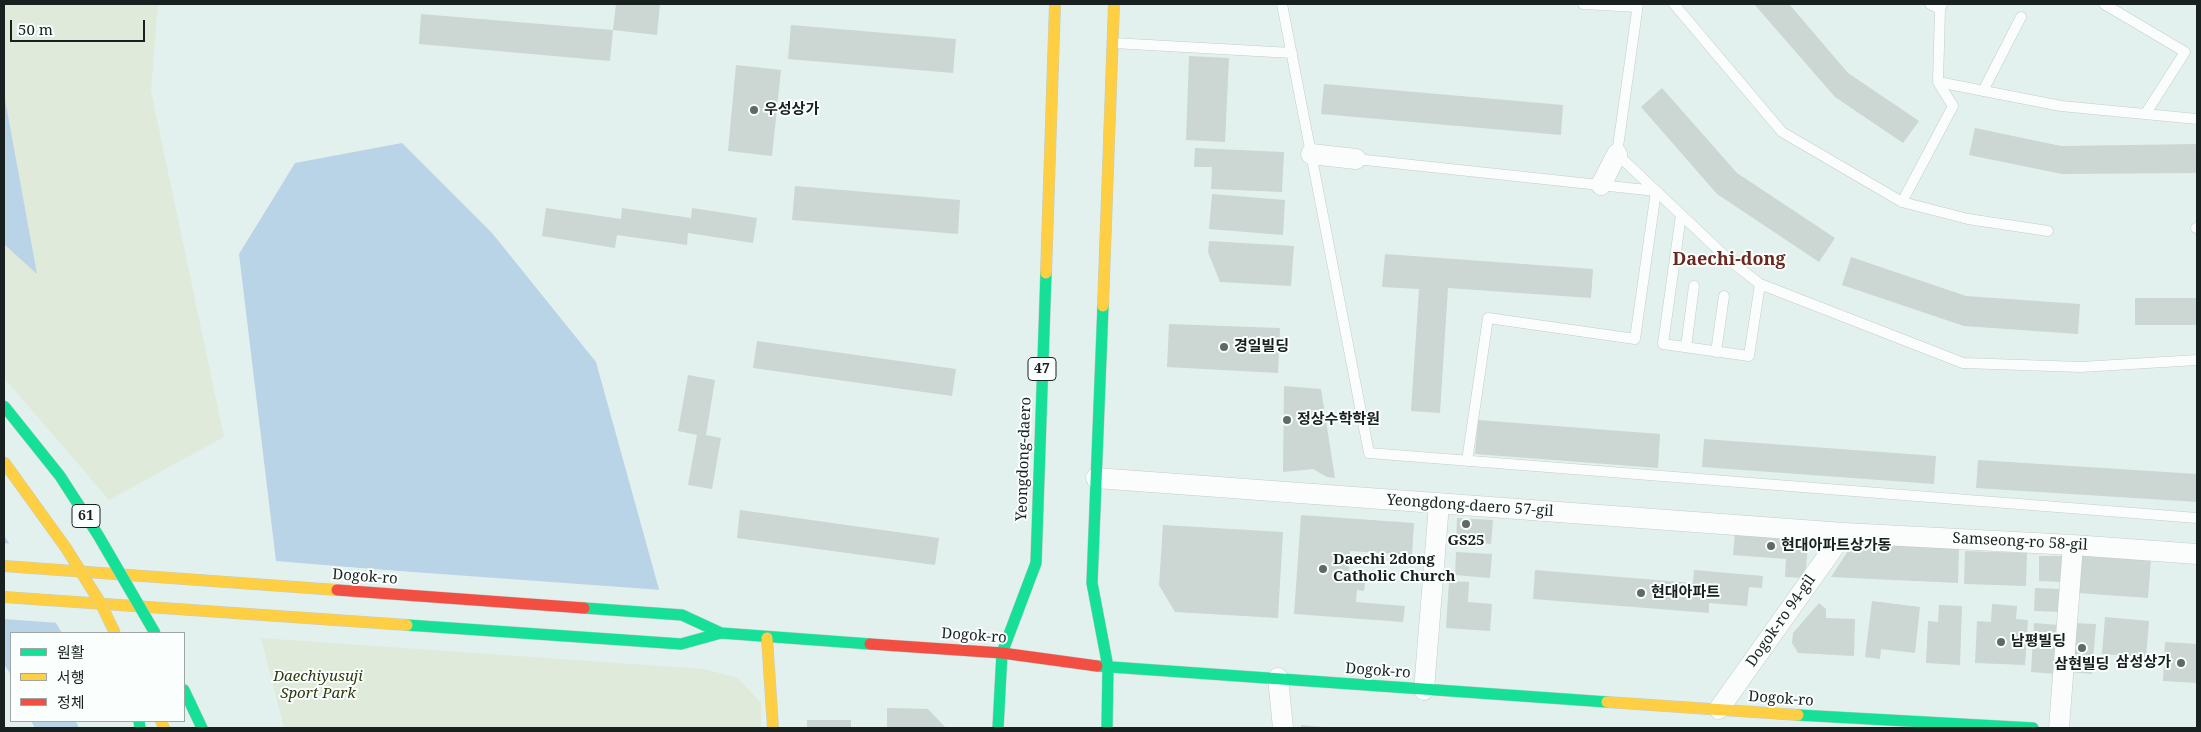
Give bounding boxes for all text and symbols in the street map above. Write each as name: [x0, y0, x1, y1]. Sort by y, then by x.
scale bar: [12, 10, 148, 42]
text: 50 m: [18, 19, 53, 39]
place label: 우성상가: [764, 101, 819, 119]
marker: 우성상가: [748, 104, 760, 116]
district label: Daechi-dong: [1672, 249, 1786, 271]
place label: 경일빌딩: [1234, 338, 1289, 356]
marker: 경일빌딩: [1218, 341, 1230, 353]
road number: 47: [1028, 358, 1056, 380]
street label: Yeongdong-daero: [1013, 397, 1035, 521]
place label: 정상수학학원: [1297, 411, 1380, 429]
marker: 정상수학학원: [1281, 414, 1293, 426]
street label: Yeongdong-daero 57-gil: [1386, 491, 1554, 521]
road number: 61: [72, 504, 100, 528]
marker: GS25: [1460, 518, 1472, 530]
street label: Samseong-ro 58-gil: [1952, 529, 2088, 555]
place label: GS25: [1447, 532, 1485, 550]
place label: 현대아파트상가동: [1781, 537, 1891, 555]
marker: 현대아파트상가동: [1765, 540, 1777, 552]
place label: Daechi 2dong Catholic Church: [1333, 551, 1455, 586]
marker: Daechi 2dong Catholic Church: [1317, 563, 1329, 575]
street label: Dogok-ro: [332, 566, 398, 588]
street label: Dogok-ro 94-gil: [1743, 571, 1819, 671]
place label: 현대아파트: [1651, 584, 1720, 602]
marker: 현대아파트: [1635, 587, 1647, 599]
street label: Dogok-ro: [941, 625, 1007, 647]
legend: [10, 632, 185, 722]
place label: 남평빌딩: [2011, 633, 2066, 651]
marker: 남평빌딩: [1995, 636, 2007, 648]
text: 원활: [57, 642, 85, 662]
marker: 삼현빌딩: [2076, 642, 2088, 654]
place label: 삼성상가: [2116, 654, 2171, 672]
place label: 삼현빌딩: [2054, 656, 2110, 674]
marker: 삼성상가: [2175, 657, 2187, 669]
street label: Dogok-ro: [1345, 660, 1411, 682]
text: 서행: [57, 667, 85, 687]
park label: Daechiyusuji Sport Park: [273, 668, 363, 703]
street label: Dogok-ro: [1748, 688, 1814, 710]
text: 정체: [57, 692, 85, 712]

